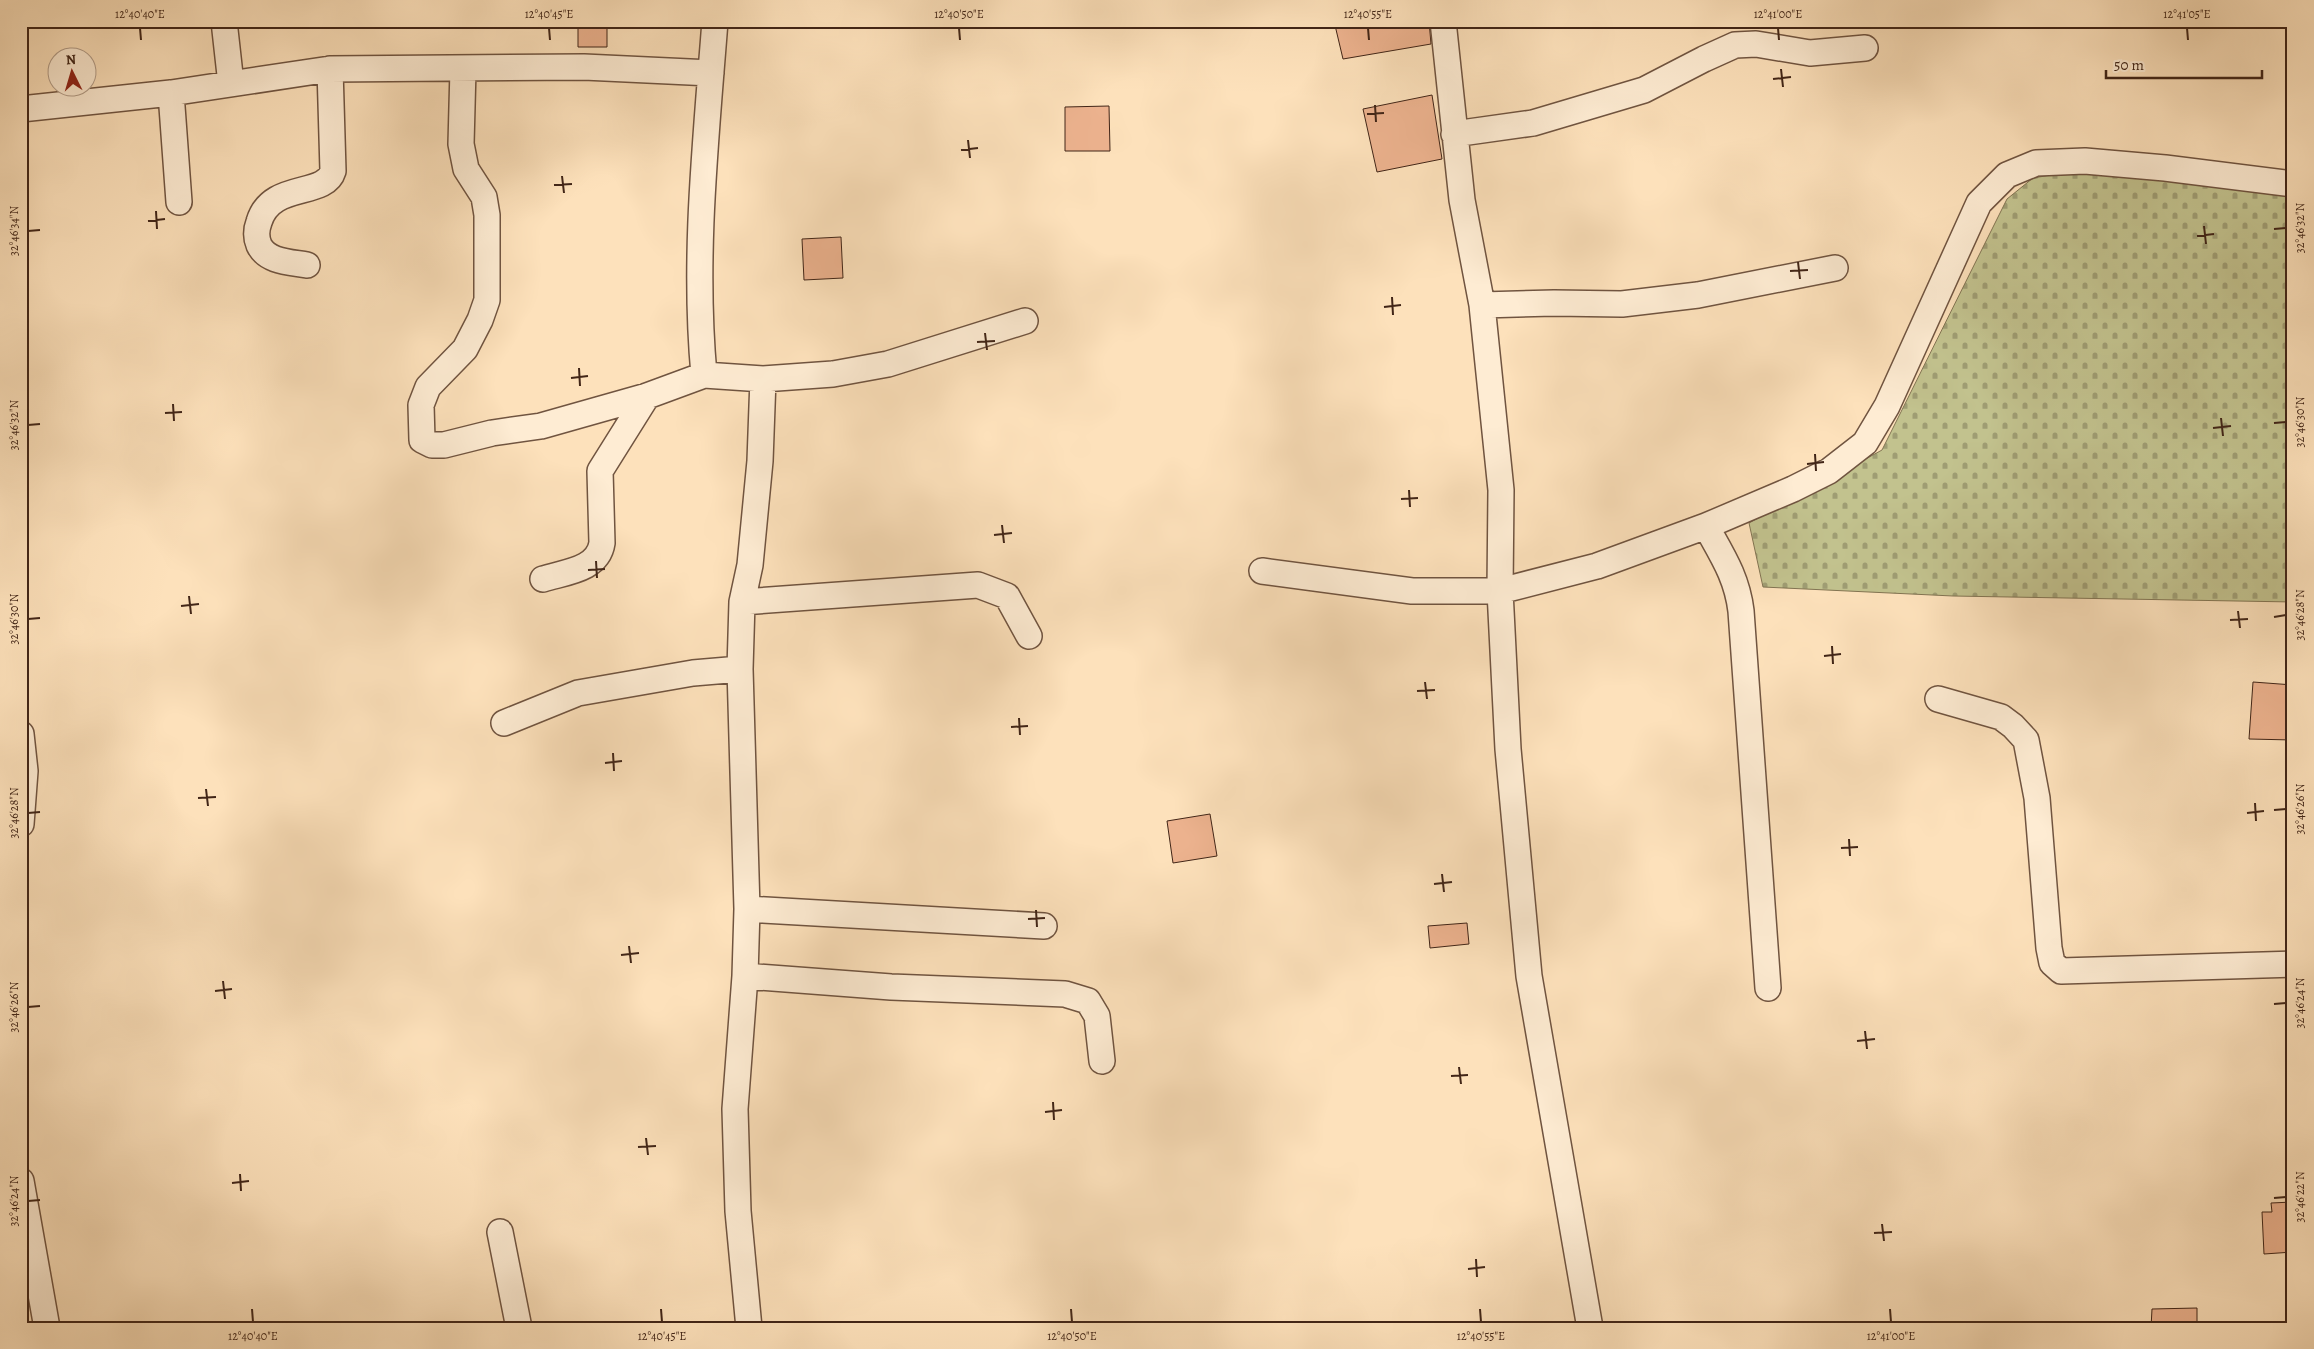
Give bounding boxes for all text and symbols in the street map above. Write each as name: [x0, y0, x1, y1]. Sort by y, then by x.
text: 12°40'40"E: [115, 6, 165, 22]
text: 12°40'45"E: [525, 6, 573, 22]
text: 12°40'50"E: [934, 6, 984, 22]
text: 12°40'55"E: [1344, 6, 1392, 22]
text: 12°41'00"E: [1754, 6, 1802, 22]
text: 12°41'05"E: [2163, 6, 2211, 22]
north arrow: [48, 48, 98, 98]
scale bar: [2106, 48, 2263, 80]
text: N: [65, 50, 77, 69]
text: 50 m: [2114, 55, 2144, 75]
text: 32°46'32"N: [2292, 202, 2308, 253]
text: 32°46'34"N: [6, 206, 22, 256]
text: 32°46'30"N: [2292, 396, 2308, 448]
text: 32°46'32"N: [6, 399, 22, 450]
text: 32°46'28"N: [2292, 589, 2308, 641]
text: 32°46'30"N: [6, 593, 22, 645]
text: 32°46'26"N: [2292, 783, 2308, 834]
text: 32°46'28"N: [6, 787, 22, 839]
text: 32°46'24"N: [2292, 977, 2308, 1028]
text: 32°46'26"N: [6, 981, 22, 1032]
text: 32°46'22"N: [2292, 1171, 2308, 1223]
text: 32°46'24"N: [6, 1175, 22, 1226]
text: 12°40'40"E: [228, 1328, 278, 1344]
text: 12°40'45"E: [638, 1328, 686, 1344]
text: 12°40'50"E: [1047, 1328, 1097, 1344]
text: 12°40'55"E: [1457, 1328, 1505, 1344]
text: 12°41'00"E: [1867, 1328, 1915, 1344]

